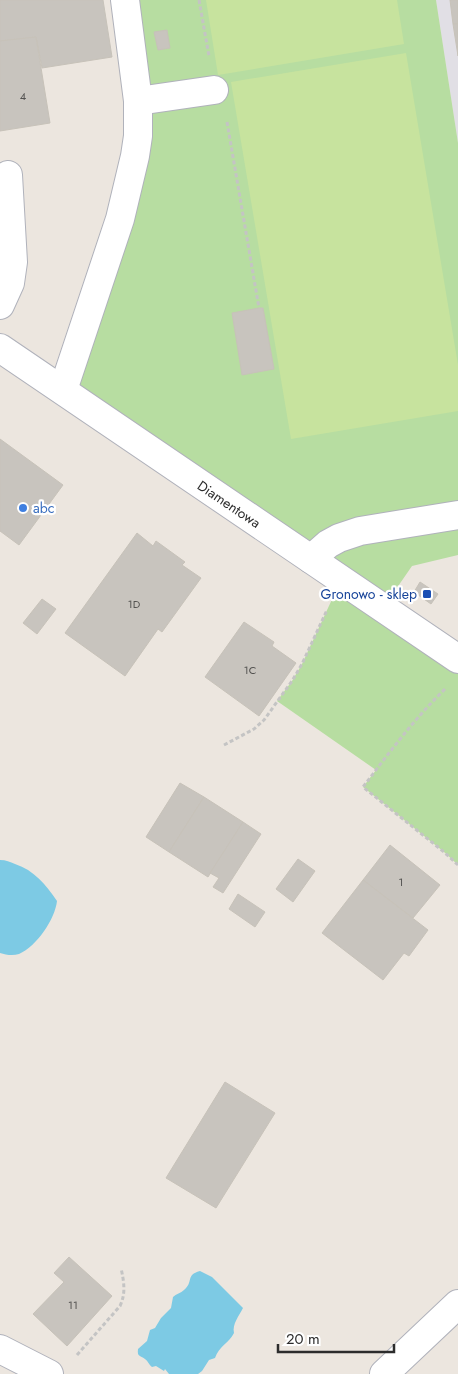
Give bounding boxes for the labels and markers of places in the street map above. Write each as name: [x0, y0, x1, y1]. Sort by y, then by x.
place label: abc: [33, 498, 54, 518]
marker: abc: [17, 502, 29, 514]
place label: Gronowo - sklep: [321, 584, 417, 604]
marker: Gronowo - sklep: [421, 588, 433, 600]

